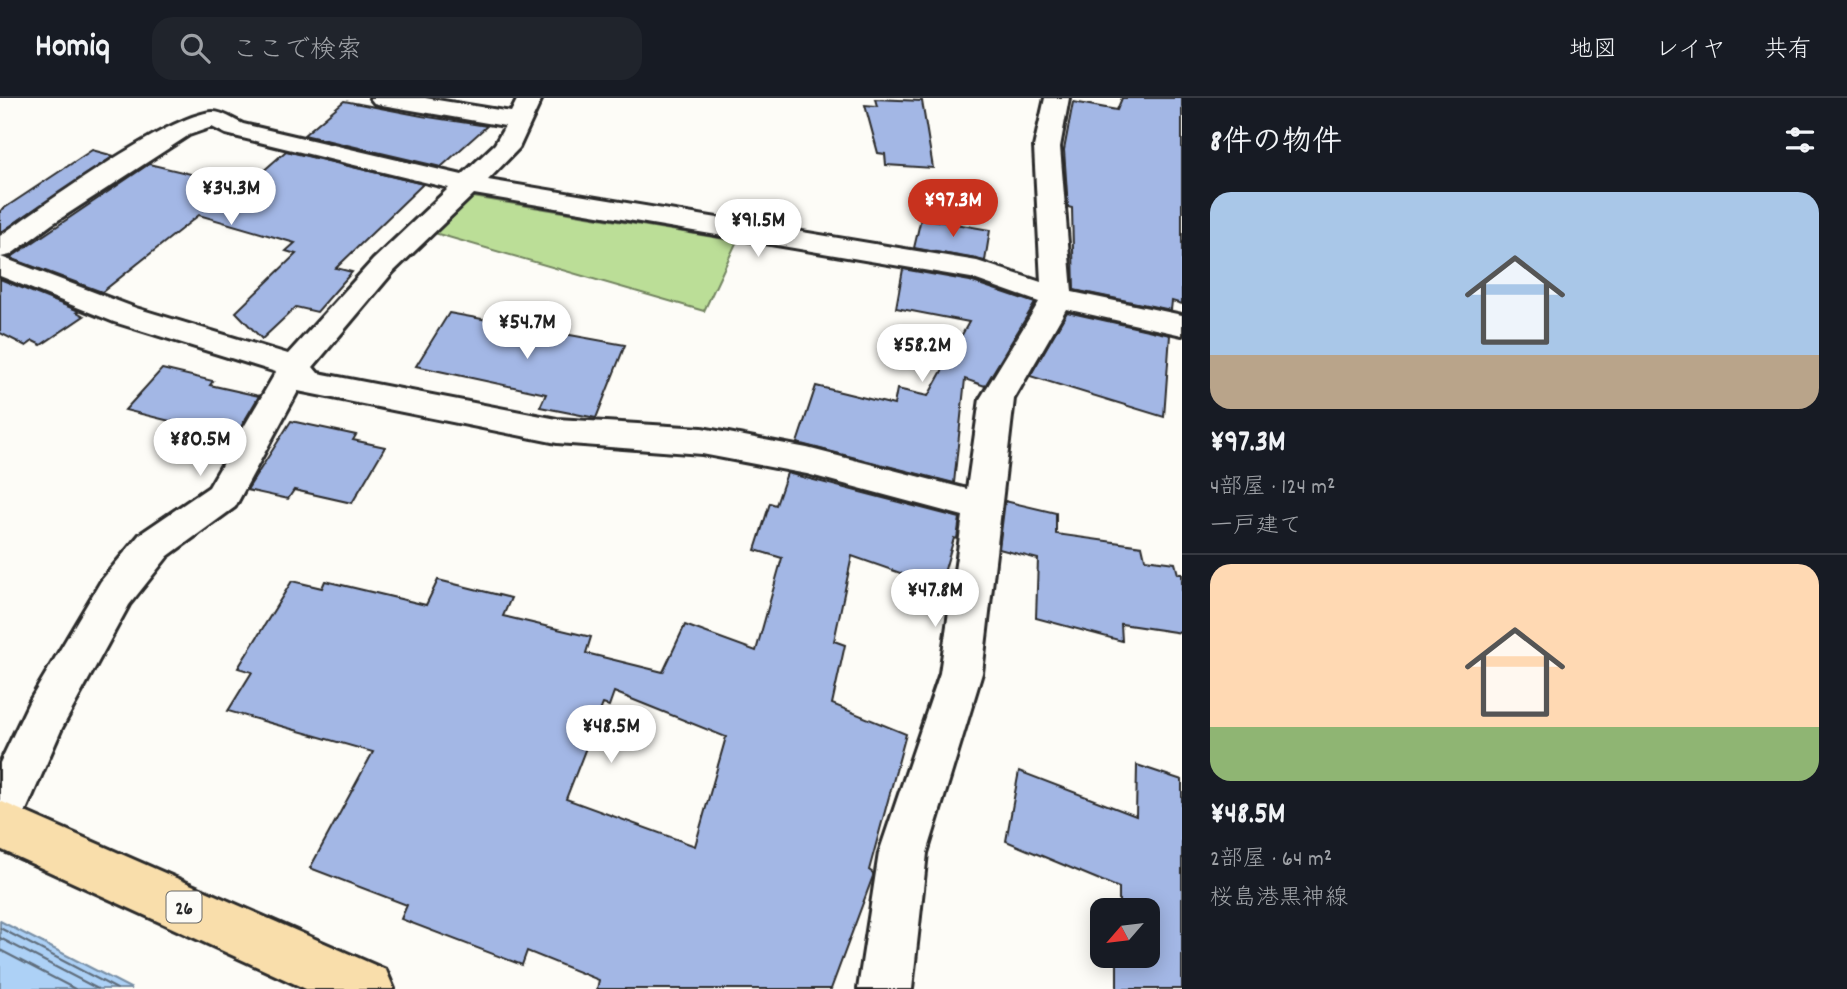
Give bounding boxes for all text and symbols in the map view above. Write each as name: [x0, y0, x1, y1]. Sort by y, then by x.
search box: [152, 17, 642, 80]
text: Homiq: [35, 25, 110, 72]
icon: search: [176, 29, 214, 67]
text: ここで検索: [232, 33, 362, 70]
text: 地図: [1569, 34, 1617, 68]
text: レイヤ: [1655, 34, 1726, 68]
text: 共有: [1764, 34, 1812, 68]
icon: filters: [1781, 121, 1819, 159]
text: 8件の物件: [1210, 123, 1342, 166]
pin: ¥34.3M: [174, 167, 288, 227]
text: ¥34.3M: [202, 173, 260, 206]
pin: ¥97.3M: [896, 180, 1010, 239]
text: ¥97.3M: [924, 185, 982, 218]
pin: ¥91.5M: [701, 200, 815, 259]
text: ¥91.5M: [731, 205, 785, 238]
icon: home: [1452, 237, 1578, 363]
pin: ¥54.7M: [470, 302, 584, 361]
text: ¥54.7M: [498, 307, 556, 340]
pin: ¥58.2M: [865, 324, 979, 384]
text: ¥58.2M: [893, 330, 951, 363]
pin: ¥80.5M: [143, 418, 257, 478]
text: ¥97.3M: [1210, 423, 1286, 466]
text: ¥80.5M: [170, 424, 230, 457]
text: 4部屋 · 124 m²: [1210, 472, 1335, 505]
text: 一戸建て: [1210, 511, 1302, 544]
pin: ¥47.8M: [878, 570, 992, 629]
text: ¥47.8M: [907, 575, 963, 608]
icon: home: [1452, 609, 1578, 735]
pin: ¥48.5M: [554, 706, 668, 765]
text: ¥48.5M: [582, 711, 640, 744]
text: ¥48.5M: [1210, 795, 1285, 838]
text: 2部屋 · 64 m²: [1210, 844, 1332, 877]
text: 桜島港黒神線: [1210, 883, 1348, 916]
road number: 26: [166, 892, 202, 922]
north arrow: [1090, 898, 1160, 968]
map controls: [1090, 898, 1160, 968]

